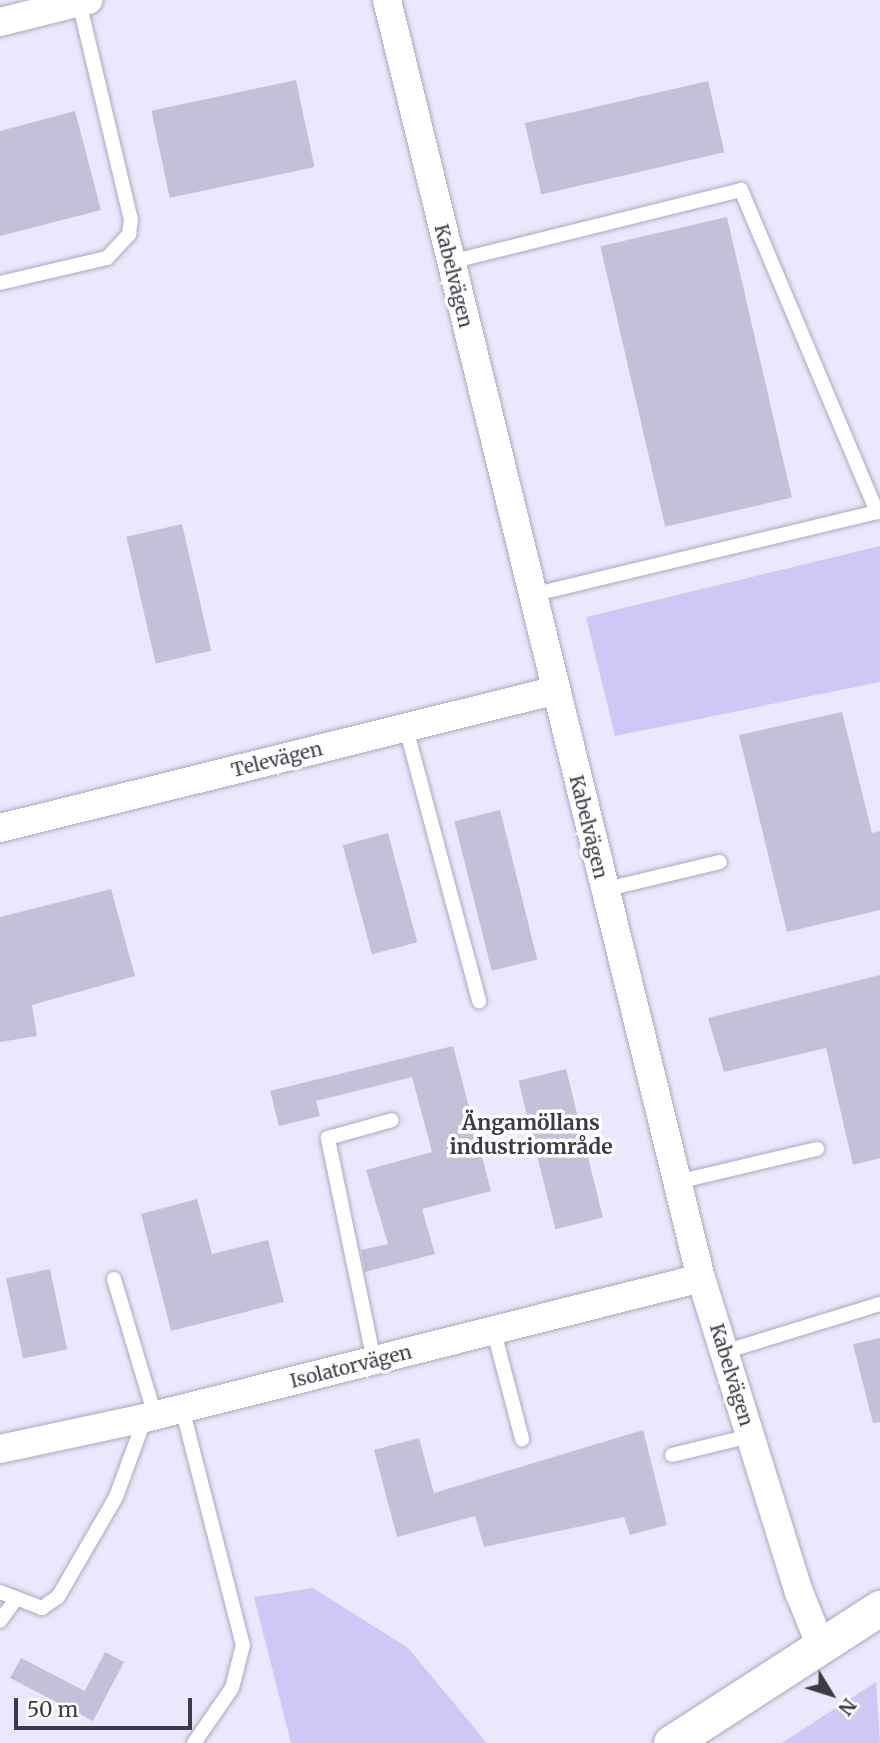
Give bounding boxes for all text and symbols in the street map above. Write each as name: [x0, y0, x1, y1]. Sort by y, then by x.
street label: Kabelvägen: [429, 222, 477, 330]
street label: Televägen: [229, 738, 325, 782]
street label: Kabelvägen: [564, 773, 612, 881]
district label: Ängamöllans industriområde: [449, 1110, 613, 1160]
street label: Kabelvägen: [705, 1321, 757, 1429]
street label: Isolatorvägen: [288, 1341, 414, 1393]
north arrow: [796, 1659, 866, 1729]
scale bar: [18, 1684, 196, 1728]
text: N: [833, 1694, 862, 1720]
text: 50 m: [27, 1696, 78, 1723]

